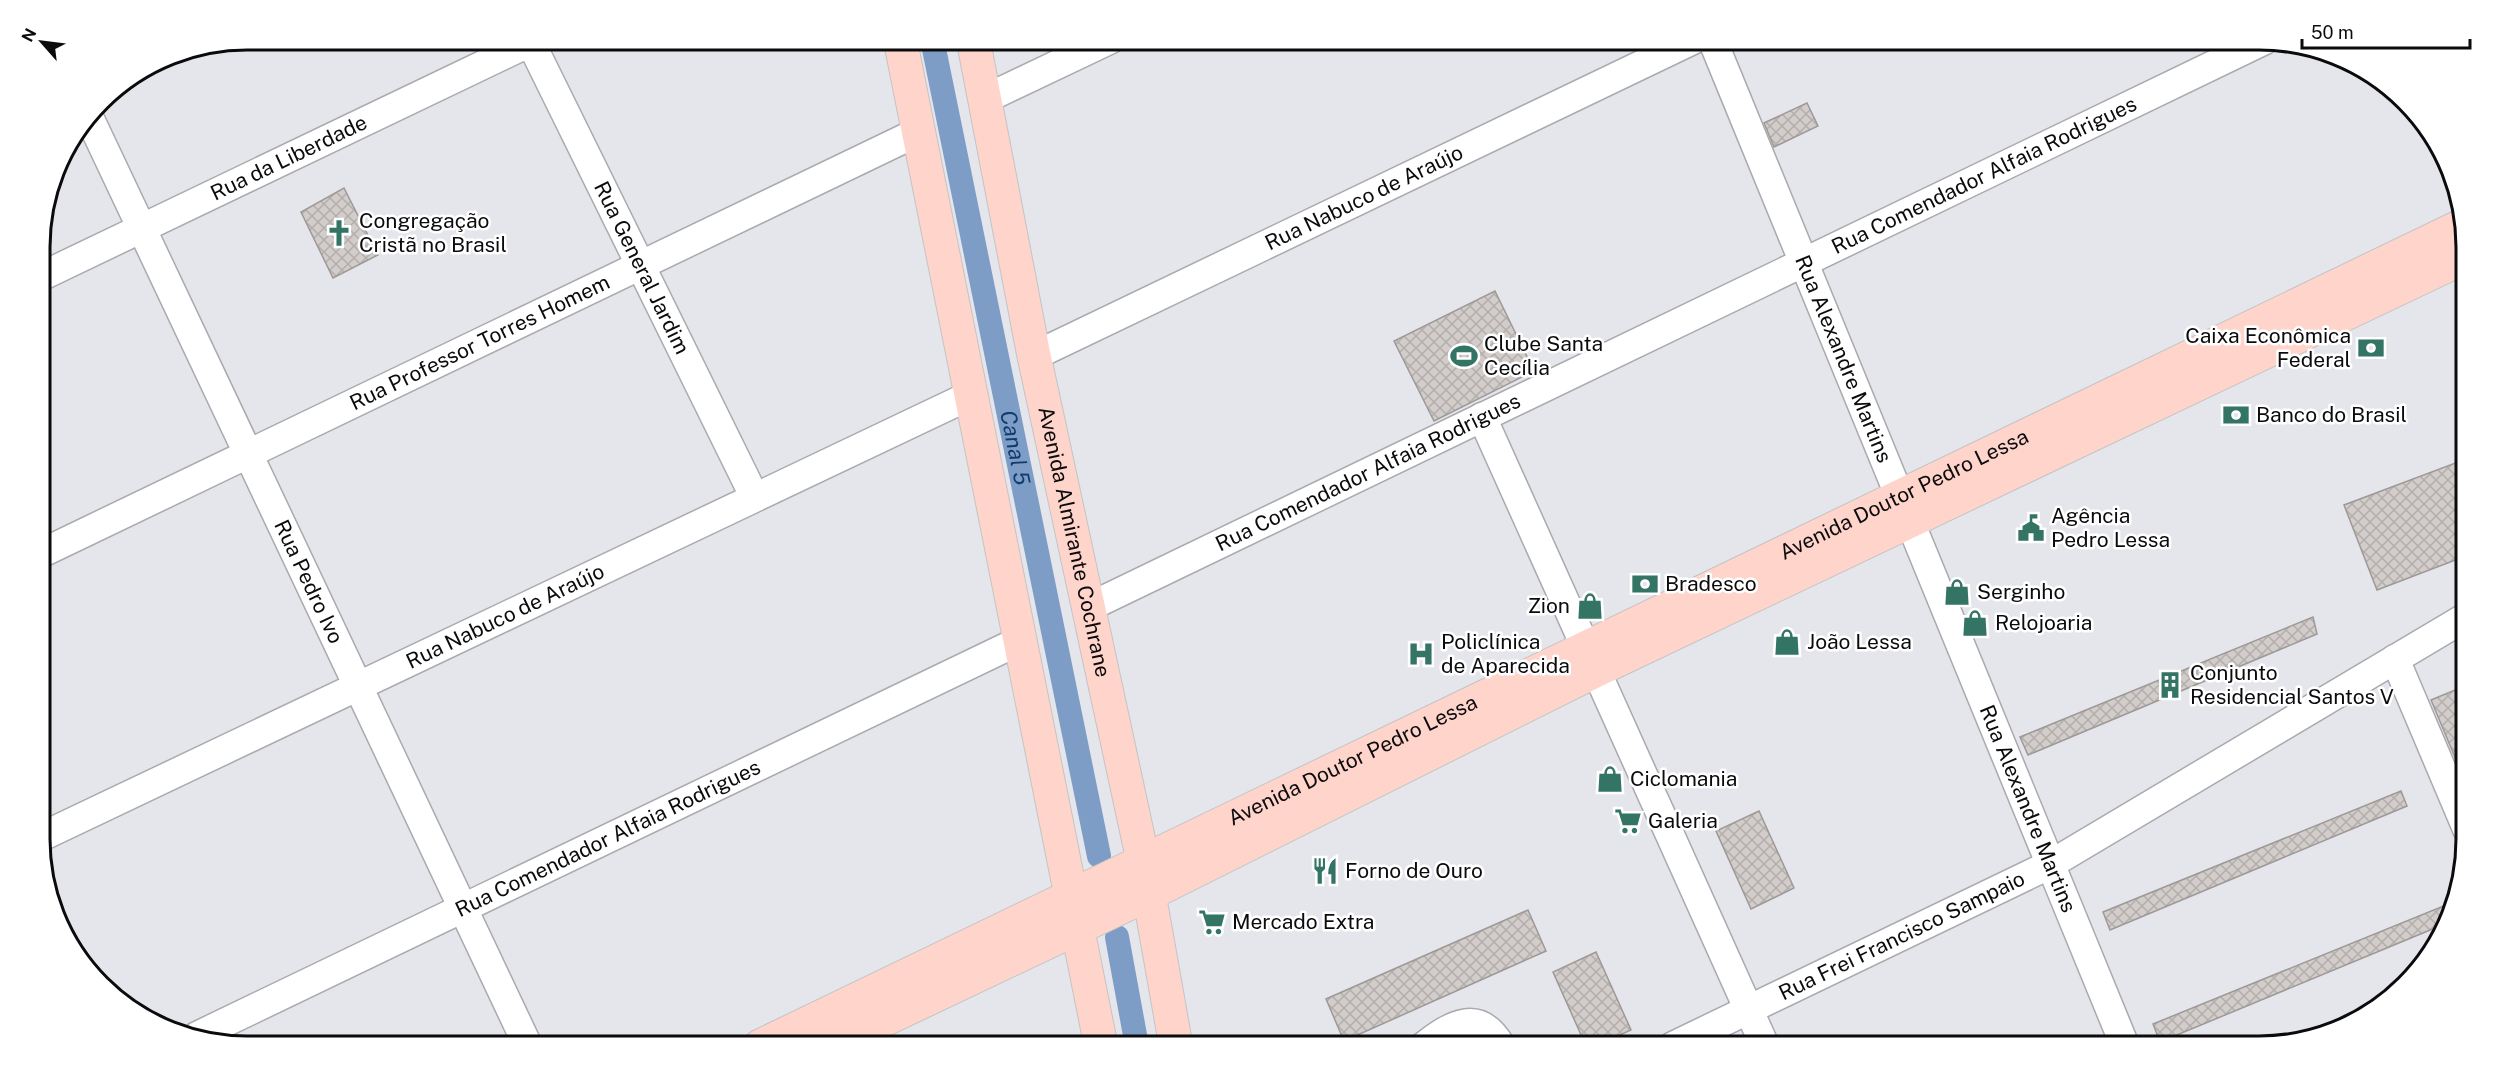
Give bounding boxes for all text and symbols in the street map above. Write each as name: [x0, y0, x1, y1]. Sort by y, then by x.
north arrow: [12, 12, 72, 72]
scale bar: [2302, 12, 2470, 50]
text: 50 m: [2311, 22, 2354, 43]
text: N: [18, 25, 41, 45]
street label: Rua Comendador Alfaia Rodrigues: [1827, 91, 2140, 259]
street label: Rua da Liberdade: [206, 109, 371, 205]
street label: Rua Nabuco de Araújo: [1261, 139, 1467, 255]
street label: Rua General Jardim: [589, 177, 695, 358]
place label: Congregação Cristã no Brasil: [359, 208, 507, 257]
church icon: Congregação Cristã no Brasil: [324, 218, 354, 248]
street label: Rua Alexandre Martins: [1790, 252, 1897, 466]
street label: Rua Professor Torres Homem: [346, 269, 614, 415]
place label: Caixa Econômica Federal: [2185, 323, 2351, 372]
place label: Clube Santa Cecília: [1484, 331, 1603, 380]
bank icon: Caixa Econômica Federal: [2356, 333, 2386, 363]
sports icon: Clube Santa Cecília: [1449, 341, 1479, 371]
street label: Rua Comendador Alfaia Rodrigues: [1211, 388, 1524, 556]
bank icon: Banco do Brasil: [2221, 400, 2251, 430]
place label: Banco do Brasil: [2256, 402, 2407, 427]
street label: Avenida Almirante Cochrane: [1033, 404, 1116, 679]
water label: Canal 5: [995, 408, 1036, 488]
street label: Avenida Doutor Pedro Lessa: [1775, 423, 2032, 565]
place label: Agência Pedro Lessa: [2051, 503, 2170, 552]
public building icon: Agência Pedro Lessa: [2016, 513, 2046, 543]
street label: Rua Pedro Ivo: [269, 516, 349, 647]
street label: Rua Nabuco de Araújo: [402, 558, 608, 674]
bank icon: Bradesco: [1630, 569, 1660, 599]
place label: Bradesco: [1665, 571, 1757, 596]
shop icon: Serginho: [1942, 577, 1972, 607]
place label: Serginho: [1977, 579, 2065, 604]
shop icon: Zion: [1575, 591, 1605, 621]
place label: Zion: [1528, 593, 1570, 618]
shop icon: Relojoaria: [1960, 608, 1990, 638]
place label: Relojoaria: [1995, 610, 2092, 635]
shop icon: João Lessa: [1772, 627, 1802, 657]
place label: Policlínica de Aparecida: [1441, 629, 1570, 678]
place label: João Lessa: [1807, 629, 1912, 654]
hospital icon: Policlínica de Aparecida: [1406, 639, 1436, 669]
place label: Conjunto Residencial Santos V: [2190, 660, 2394, 709]
building icon: Conjunto Residencial Santos V: [2155, 670, 2185, 700]
street label: Avenida Doutor Pedro Lessa: [1224, 689, 1481, 830]
street label: Rua Alexandre Martins: [1974, 701, 2082, 916]
street label: Rua Comendador Alfaia Rodrigues: [451, 754, 764, 922]
shop icon: Ciclomania: [1595, 764, 1625, 794]
place label: Ciclomania: [1630, 766, 1737, 791]
supermarket icon: Galeria: [1613, 806, 1643, 836]
place label: Galeria: [1648, 808, 1718, 833]
restaurant icon: Forno de Ouro: [1310, 856, 1340, 886]
place label: Forno de Ouro: [1345, 858, 1483, 883]
street label: Rua Frei Francisco Sampaio: [1775, 866, 2029, 1005]
supermarket icon: Mercado Extra: [1197, 907, 1227, 937]
place label: Mercado Extra: [1232, 909, 1374, 934]

